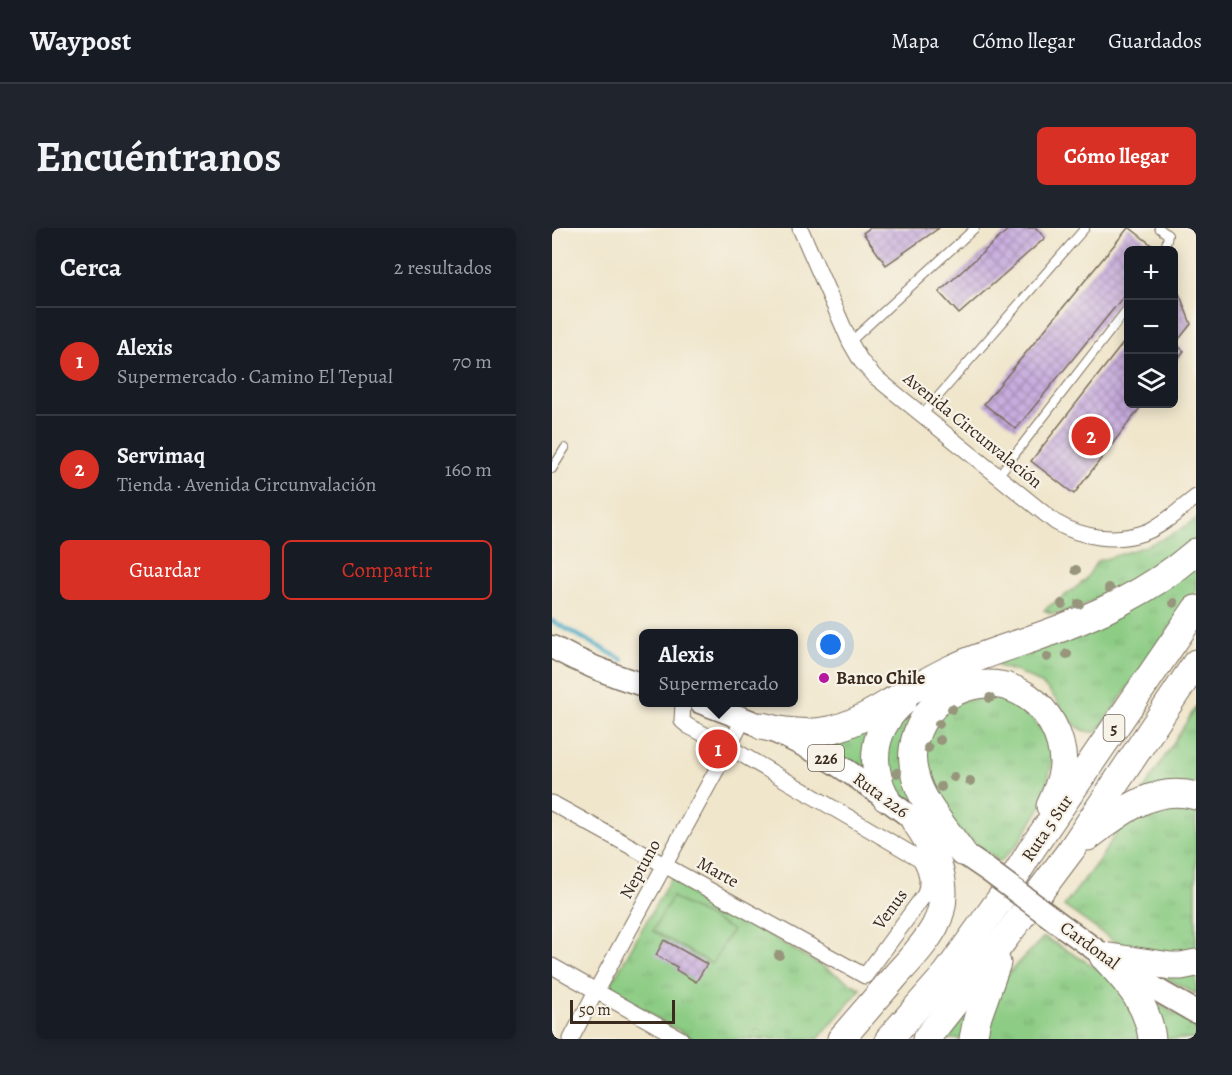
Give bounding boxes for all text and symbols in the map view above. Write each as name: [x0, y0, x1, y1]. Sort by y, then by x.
text: Waypost: [30, 22, 131, 60]
text: Mapa: [891, 27, 939, 55]
text: Cómo llegar: [972, 27, 1075, 55]
text: Guardados: [1108, 27, 1202, 55]
button: Cómo llegar: [1037, 127, 1196, 185]
text: Encuéntranos: [36, 128, 281, 185]
map controls: [1124, 246, 1178, 408]
button: +: [1124, 246, 1178, 300]
text: Cerca: [60, 250, 122, 285]
text: 2 resultados: [394, 254, 492, 281]
button: −: [1124, 300, 1178, 354]
text: Alexis: [117, 333, 173, 363]
text: 1: [76, 348, 83, 375]
text: 70 m: [452, 348, 492, 375]
button: layers: [1124, 354, 1178, 408]
text: Supermercado · Camino El Tepual: [117, 363, 393, 390]
street label: Avenida Circunvalación: [898, 366, 1048, 494]
pin: 2: [1072, 414, 1110, 458]
text: Servimaq: [117, 441, 205, 471]
text: 2: [75, 456, 84, 483]
text: 160 m: [445, 456, 492, 483]
text: Tienda · Avenida Circunvalación: [117, 471, 377, 498]
button: Guardar: [60, 540, 270, 600]
button: Compartir: [282, 540, 492, 600]
popup: [639, 629, 798, 707]
your location: [816, 630, 845, 659]
text: Alexis: [659, 640, 714, 670]
place label: Banco Chile: [836, 666, 925, 690]
text: Supermercado: [659, 670, 778, 697]
marker: Banco Chile: [817, 671, 831, 685]
road number: 5: [1104, 715, 1124, 741]
pin: 1: [698, 726, 738, 772]
road number: 226: [808, 745, 844, 771]
street label: Ruta 226: [848, 767, 914, 823]
street label: Ruta 5 Sur: [1016, 790, 1078, 866]
street label: Neptuno: [614, 835, 666, 903]
street label: Marte: [693, 851, 743, 893]
street label: Venus: [867, 884, 913, 935]
street label: Cardonal: [1056, 915, 1125, 975]
scale bar: [570, 997, 675, 1024]
text: 50 m: [579, 999, 611, 1021]

